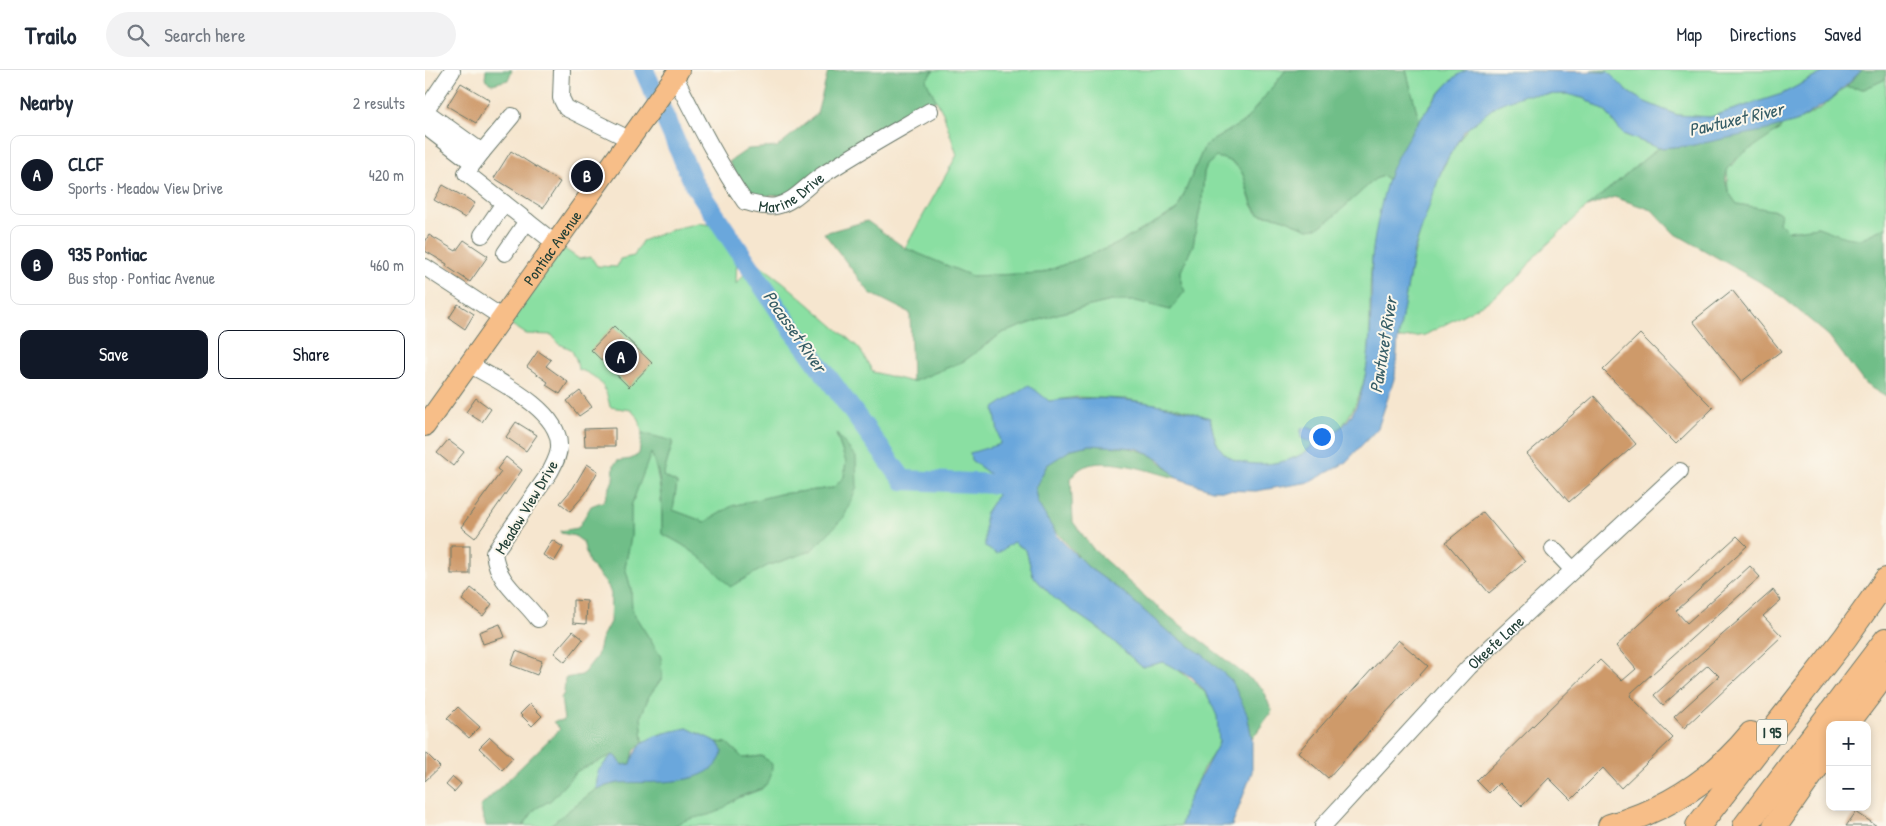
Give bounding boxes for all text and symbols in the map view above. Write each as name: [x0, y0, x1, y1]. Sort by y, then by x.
search box: [106, 12, 456, 57]
text: Trailo: [25, 19, 76, 51]
icon: search: [124, 21, 152, 49]
text: Search here: [164, 22, 246, 48]
text: Map: [1677, 22, 1702, 47]
text: Directions: [1730, 22, 1796, 47]
text: Saved: [1824, 22, 1861, 47]
text: Nearby: [20, 88, 73, 117]
text: 2 results: [353, 92, 405, 114]
water label: Pawtuxet River: [1686, 96, 1788, 142]
text: CLCF: [68, 151, 103, 177]
pin: B: [571, 157, 603, 195]
text: A: [33, 164, 41, 186]
text: 420 m: [369, 164, 404, 186]
street label: Marine Drive: [757, 166, 829, 218]
text: Sports · Meadow View Drive: [68, 177, 223, 199]
street label: Pontiac Avenue: [518, 205, 587, 290]
text: 935 Pontiac: [68, 241, 147, 267]
text: B: [33, 254, 41, 276]
text: 460 m: [370, 254, 404, 276]
text: Bus stop · Pontiac Avenue: [68, 267, 215, 289]
water label: Pocasset River: [758, 285, 834, 379]
water label: Pawtuxet River: [1363, 293, 1403, 395]
button: Save: [20, 330, 208, 379]
button: Share: [218, 330, 405, 379]
pin: A: [605, 338, 637, 376]
your location: [1309, 424, 1335, 450]
street label: Meadow View Drive: [489, 455, 563, 558]
street label: Okeefe Lane: [1462, 610, 1529, 674]
road number: I 95: [1757, 720, 1787, 744]
map controls: [1826, 721, 1871, 811]
button: +: [1826, 721, 1871, 766]
button: −: [1826, 766, 1871, 811]

